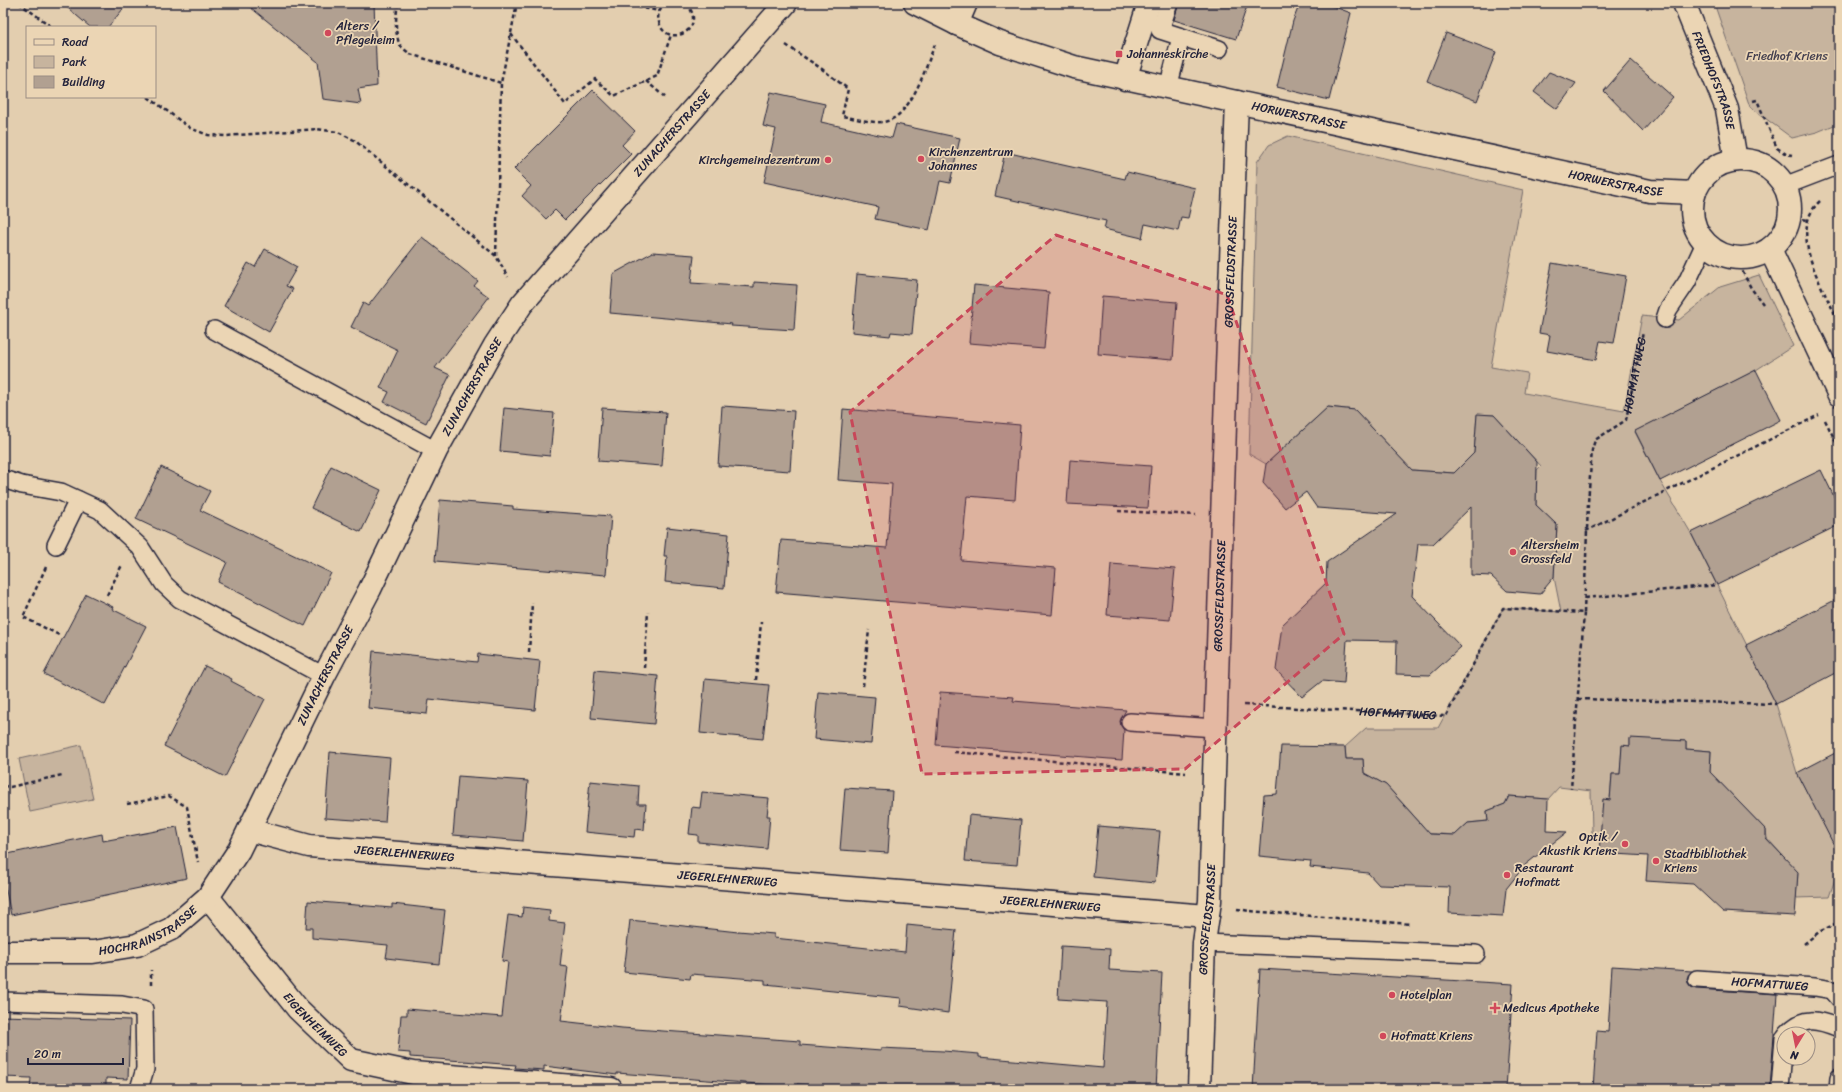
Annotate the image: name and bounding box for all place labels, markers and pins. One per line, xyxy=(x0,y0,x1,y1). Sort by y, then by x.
place label: Alters / Pflegeheim xyxy=(335,15,395,51)
marker: Alters / Pflegeheim xyxy=(323,28,333,38)
place label: Johanneskirche xyxy=(1126,43,1208,65)
marker: Johanneskirche xyxy=(1114,49,1124,59)
place label: Kirchenzentrum Johannes xyxy=(928,141,1013,177)
place label: Kirchgemeindezentrum xyxy=(699,149,820,171)
marker: Kirchenzentrum Johannes xyxy=(916,154,926,164)
marker: Kirchgemeindezentrum xyxy=(823,155,833,165)
place label: Altersheim Grossfeld xyxy=(1520,534,1579,570)
marker: Altersheim Grossfeld xyxy=(1508,547,1518,557)
place label: Optik / Akustik Kriens xyxy=(1538,826,1619,862)
marker: Optik / Akustik Kriens xyxy=(1620,839,1630,849)
place label: Stadtbibliothek Kriens xyxy=(1664,843,1747,879)
marker: Stadtbibliothek Kriens xyxy=(1651,856,1661,866)
place label: Restaurant Hofmatt xyxy=(1515,857,1574,893)
marker: Restaurant Hofmatt xyxy=(1502,870,1512,880)
place label: Hotelplan xyxy=(1400,984,1452,1006)
marker: Hotelplan xyxy=(1387,990,1397,1000)
place label: Medicus Apotheke xyxy=(1503,997,1599,1019)
marker: Medicus Apotheke xyxy=(1490,1003,1500,1013)
place label: Hofmatt Kriens xyxy=(1391,1025,1473,1047)
marker: Hofmatt Kriens xyxy=(1378,1031,1388,1041)

